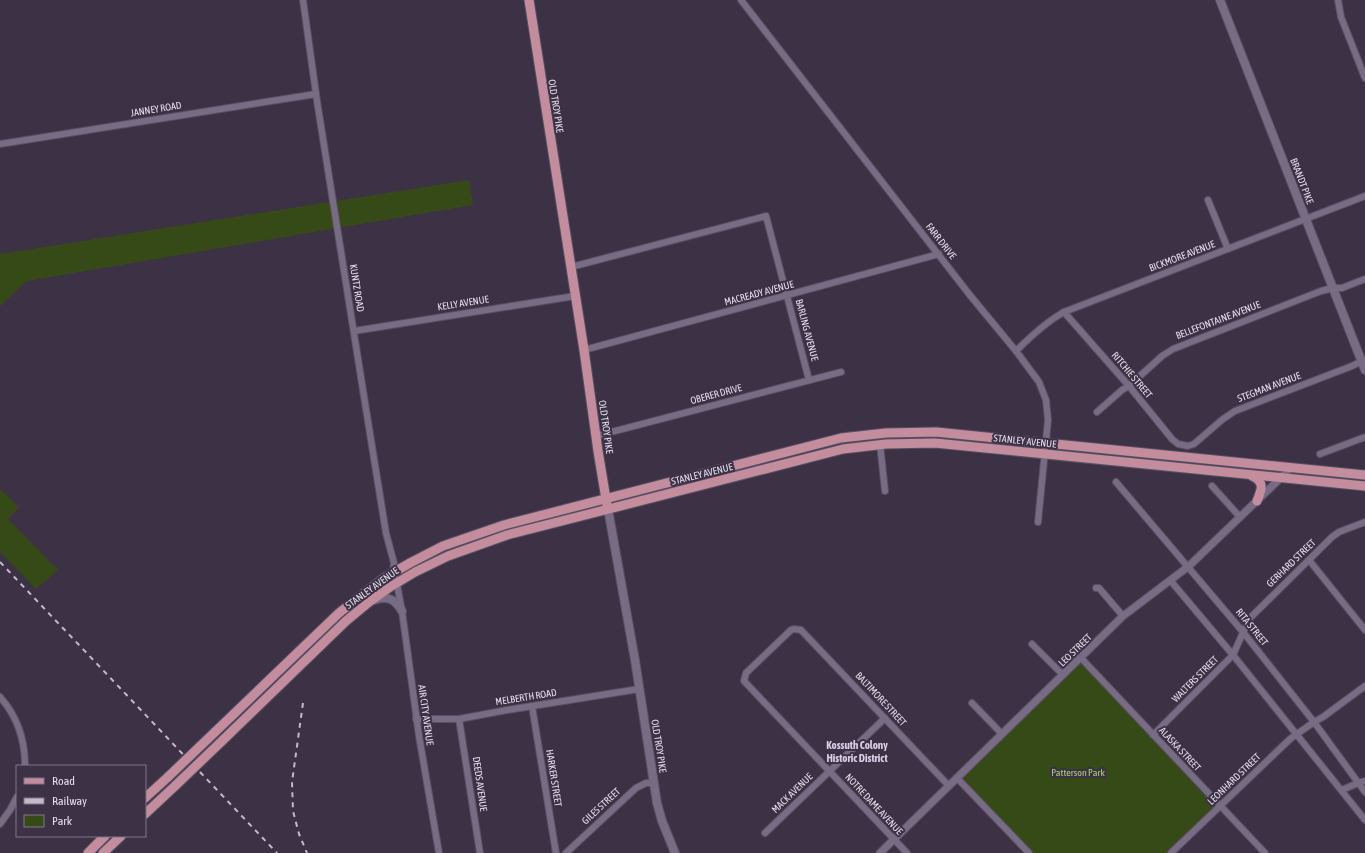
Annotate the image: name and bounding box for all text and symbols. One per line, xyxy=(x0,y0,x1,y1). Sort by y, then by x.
street label: OLD TROY PIKE xyxy=(546,78,566,134)
street label: JANNEY ROAD xyxy=(130,99,183,118)
street label: BRANDT PIKE xyxy=(1288,156,1316,206)
street label: FARR DRIVE xyxy=(924,221,959,262)
street label: BICKMORE AVENUE xyxy=(1147,238,1217,274)
street label: KUNTZ ROAD xyxy=(348,263,366,313)
street label: MACREADY AVENUE xyxy=(723,278,796,308)
street label: KELLY AVENUE xyxy=(436,293,490,312)
street label: BARLING AVENUE xyxy=(793,298,821,363)
street label: BELLEFONTAINE AVENUE xyxy=(1174,299,1263,341)
street label: RITCHIE STREET xyxy=(1110,350,1155,401)
street label: STEGMAN AVENUE xyxy=(1236,370,1303,404)
street label: OBERER DRIVE xyxy=(689,382,744,406)
street label: OLD TROY PIKE xyxy=(597,400,615,455)
street label: STANLEY AVENUE xyxy=(993,432,1058,450)
street label: STANLEY AVENUE xyxy=(670,461,735,487)
street label: GERHARD STREET xyxy=(1264,536,1318,589)
street label: STANLEY AVENUE xyxy=(343,565,401,611)
street label: RITA STREET xyxy=(1234,606,1271,648)
street label: LEO STREET xyxy=(1056,631,1094,668)
street label: WALTERS STREET xyxy=(1170,653,1221,704)
street label: BALTIMORE STREET xyxy=(853,670,909,729)
street label: AIR CITY AVENUE xyxy=(416,684,436,747)
street label: MELBERTH ROAD xyxy=(495,687,558,707)
street label: OLD TROY PIKE xyxy=(649,718,669,774)
street label: ALASKA STREET xyxy=(1157,725,1203,774)
district label: Kossuth Colony Historic District xyxy=(826,739,888,764)
street label: HARKER STREET xyxy=(544,749,564,808)
street label: LEONHARD STREET xyxy=(1205,751,1263,807)
street label: DEEDS AVENUE xyxy=(471,756,489,813)
legend xyxy=(16,765,146,837)
park label: Patterson Park xyxy=(1051,767,1105,778)
street label: MACK AVENUE xyxy=(769,770,815,815)
street label: NOTRE DAME AVENUE xyxy=(843,771,906,837)
text: Road xyxy=(52,774,75,788)
street label: GILES STREET xyxy=(580,785,623,826)
text: Railway xyxy=(52,794,87,808)
text: Park xyxy=(52,814,73,828)

